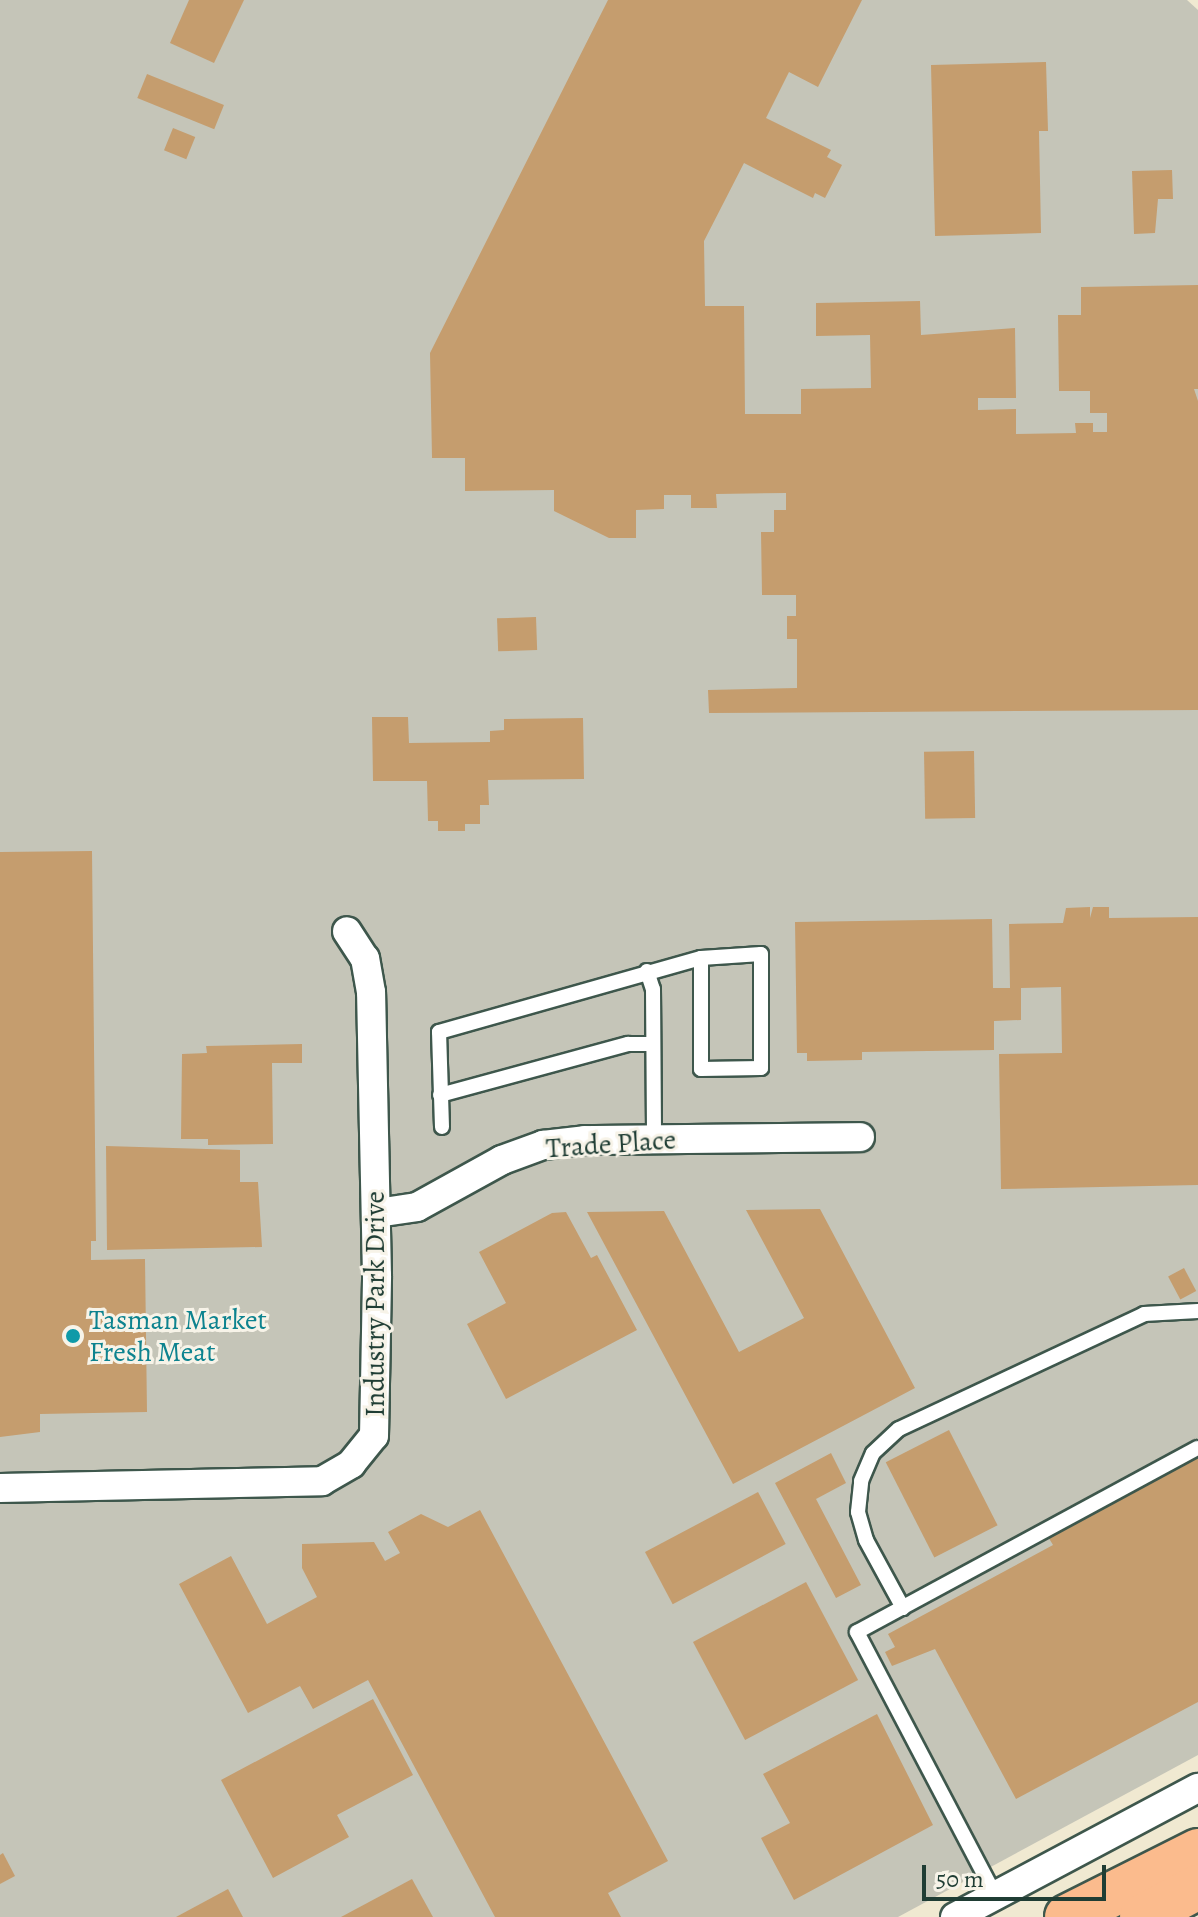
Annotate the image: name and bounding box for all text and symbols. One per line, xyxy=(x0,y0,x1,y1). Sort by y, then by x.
street label: Trade Place xyxy=(545,1123,677,1165)
street label: Industry Park Drive xyxy=(358,1191,392,1417)
place label: Tasman Market Fresh Meat xyxy=(89,1303,267,1369)
marker: Tasman Market Fresh Meat xyxy=(64,1327,82,1345)
scale bar xyxy=(926,1849,1110,1899)
text: 50 m xyxy=(936,1863,984,1895)

